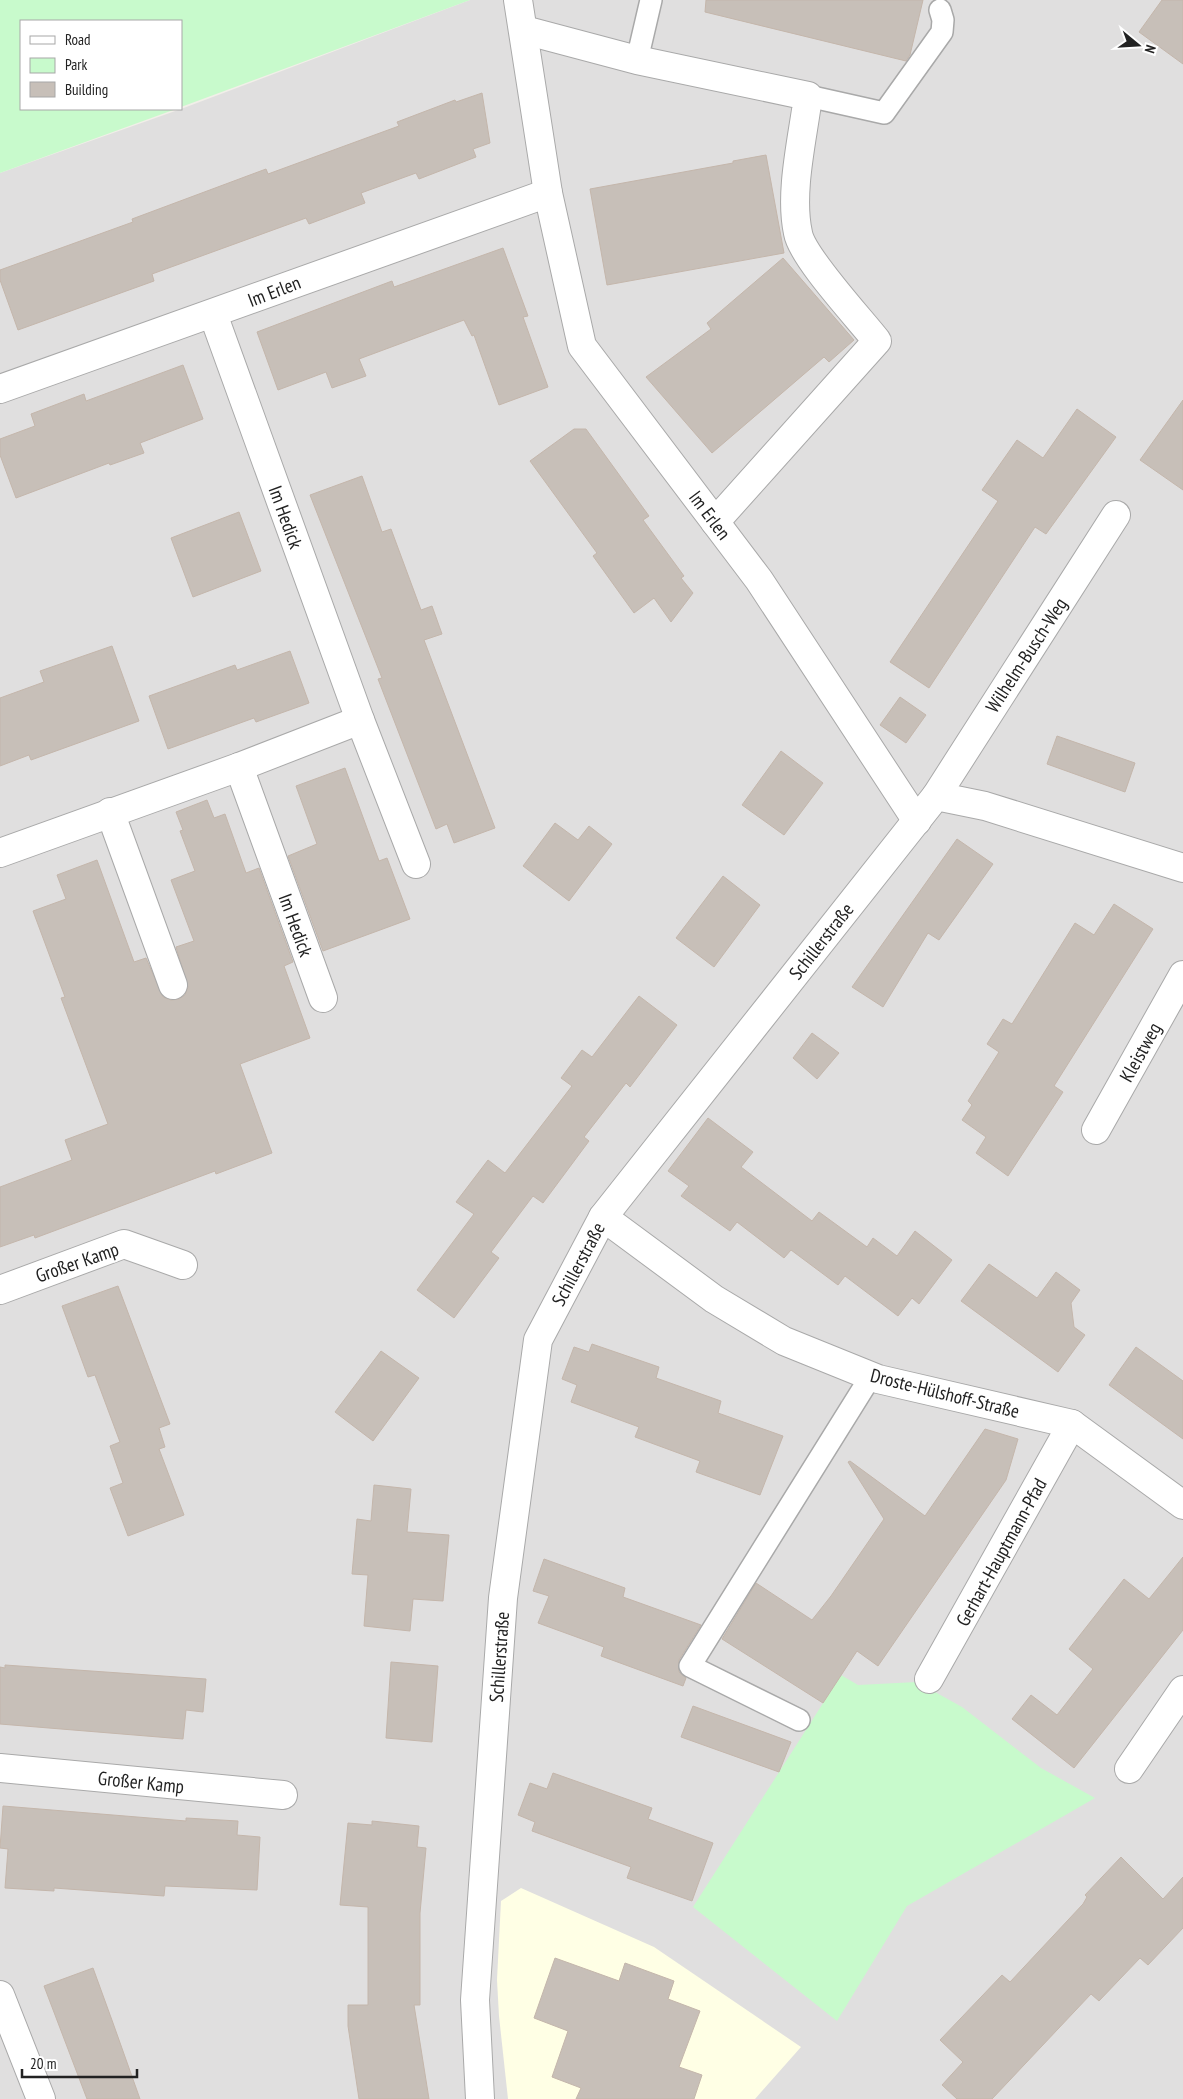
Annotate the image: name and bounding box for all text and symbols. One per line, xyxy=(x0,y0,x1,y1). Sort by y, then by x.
legend xyxy=(20,20,182,110)
north arrow xyxy=(1113,20,1163,70)
text: Road xyxy=(65,30,91,49)
text: N xyxy=(1141,43,1160,55)
text: Park xyxy=(65,55,87,74)
text: Building xyxy=(65,80,108,99)
street label: Im Erlen xyxy=(244,270,304,312)
street label: Im Hedick xyxy=(264,482,309,552)
street label: Im Erlen xyxy=(684,486,736,544)
street label: Wilhelm-Busch-Weg xyxy=(980,593,1072,717)
street label: Im Hedick xyxy=(274,890,319,960)
street label: Schillerstraße xyxy=(784,898,859,984)
street label: Kleistweg xyxy=(1114,1018,1166,1086)
street label: Schillerstraße xyxy=(546,1218,610,1310)
street label: Großer Kamp xyxy=(32,1237,122,1287)
street label: Droste-Hülshoff-Straße xyxy=(868,1363,1022,1423)
street label: Gerhart-Hauptmann-Pfad xyxy=(950,1474,1052,1630)
street label: Schillerstraße xyxy=(484,1611,514,1703)
street label: Großer Kamp xyxy=(97,1766,185,1798)
scale bar xyxy=(22,2046,138,2078)
text: 20 m xyxy=(30,2054,56,2073)

